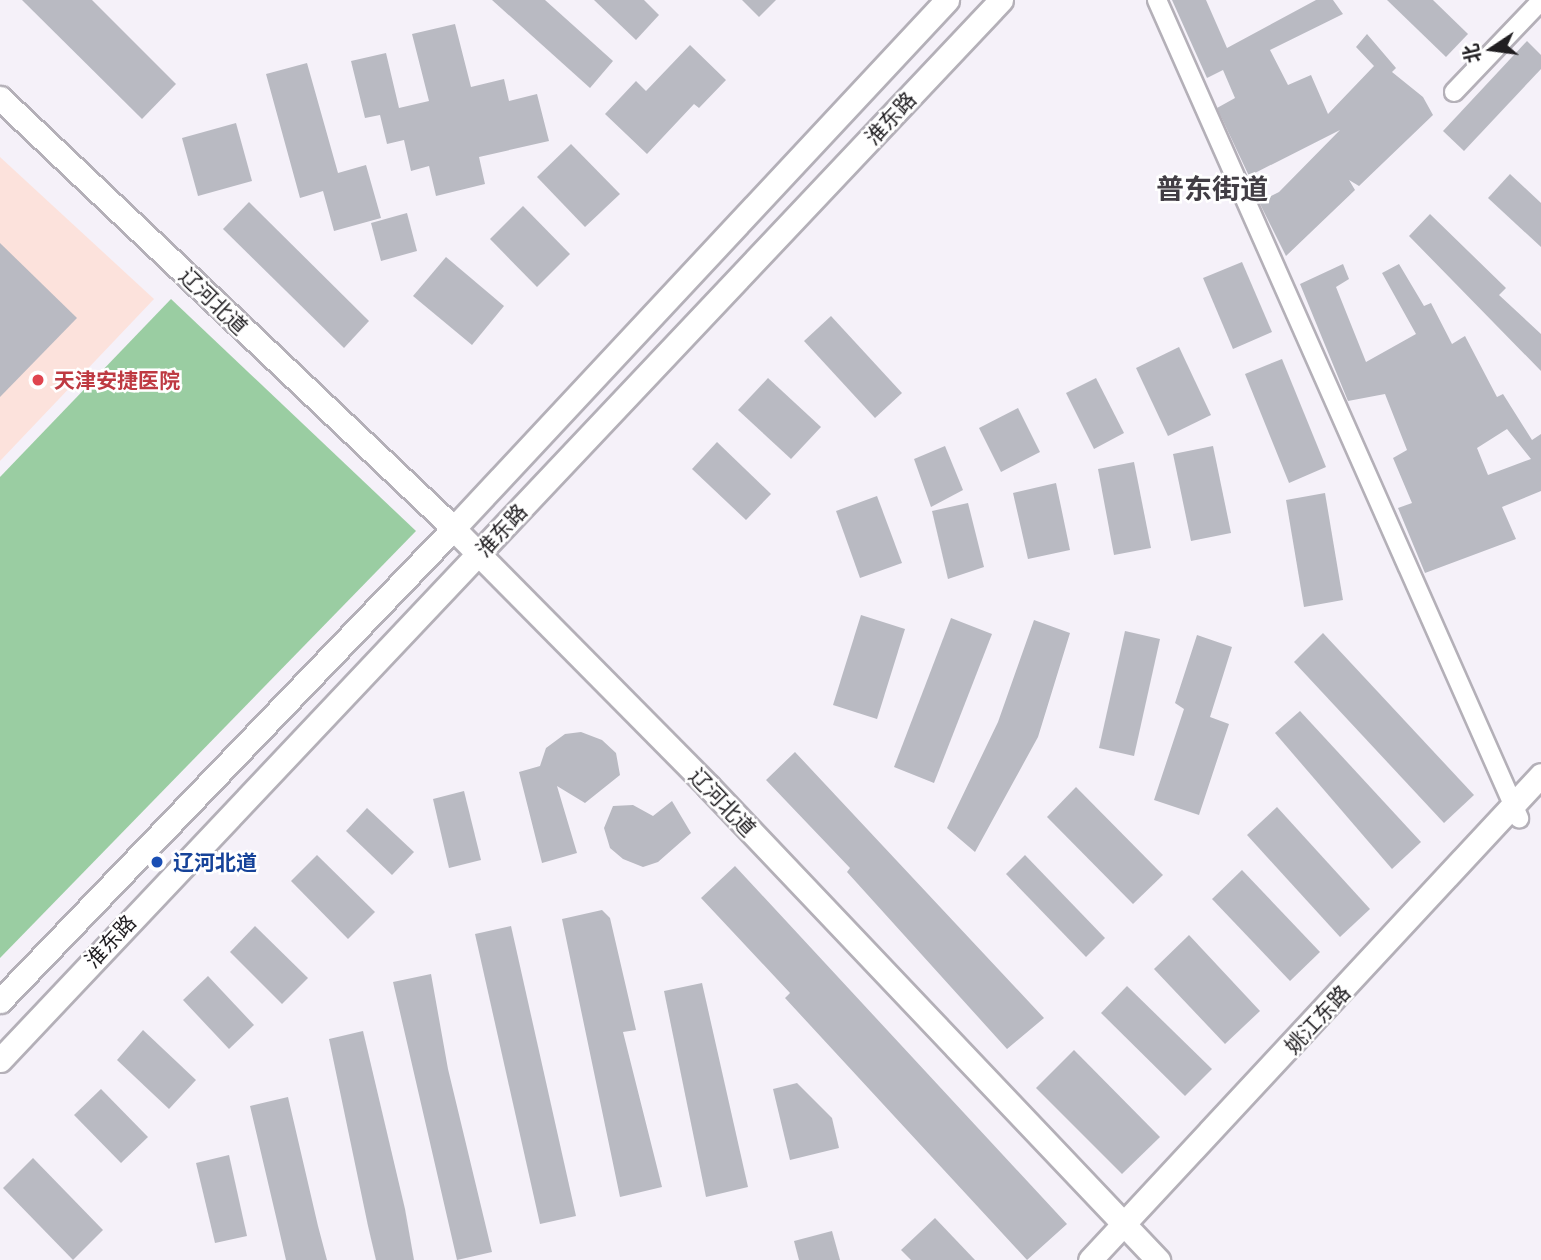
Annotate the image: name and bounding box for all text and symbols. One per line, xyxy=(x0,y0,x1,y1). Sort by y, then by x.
north arrow xyxy=(1457,14,1527,84)
text: 北 xyxy=(1455,41,1487,66)
street label: 淮东路 xyxy=(859,86,921,150)
district label: 普东街道 xyxy=(1156,172,1268,206)
street label: 辽河北道 xyxy=(175,263,253,339)
place label: 天津安捷医院 xyxy=(54,367,180,393)
marker: 天津安捷医院 xyxy=(28,370,48,390)
street label: 淮东路 xyxy=(470,498,532,562)
street label: 辽河北道 xyxy=(685,763,761,841)
place label: 辽河北道 xyxy=(173,849,257,875)
marker: 辽河北道 xyxy=(147,852,167,872)
street label: 淮东路 xyxy=(79,909,141,973)
street label: 姚江东路 xyxy=(1279,980,1355,1058)

